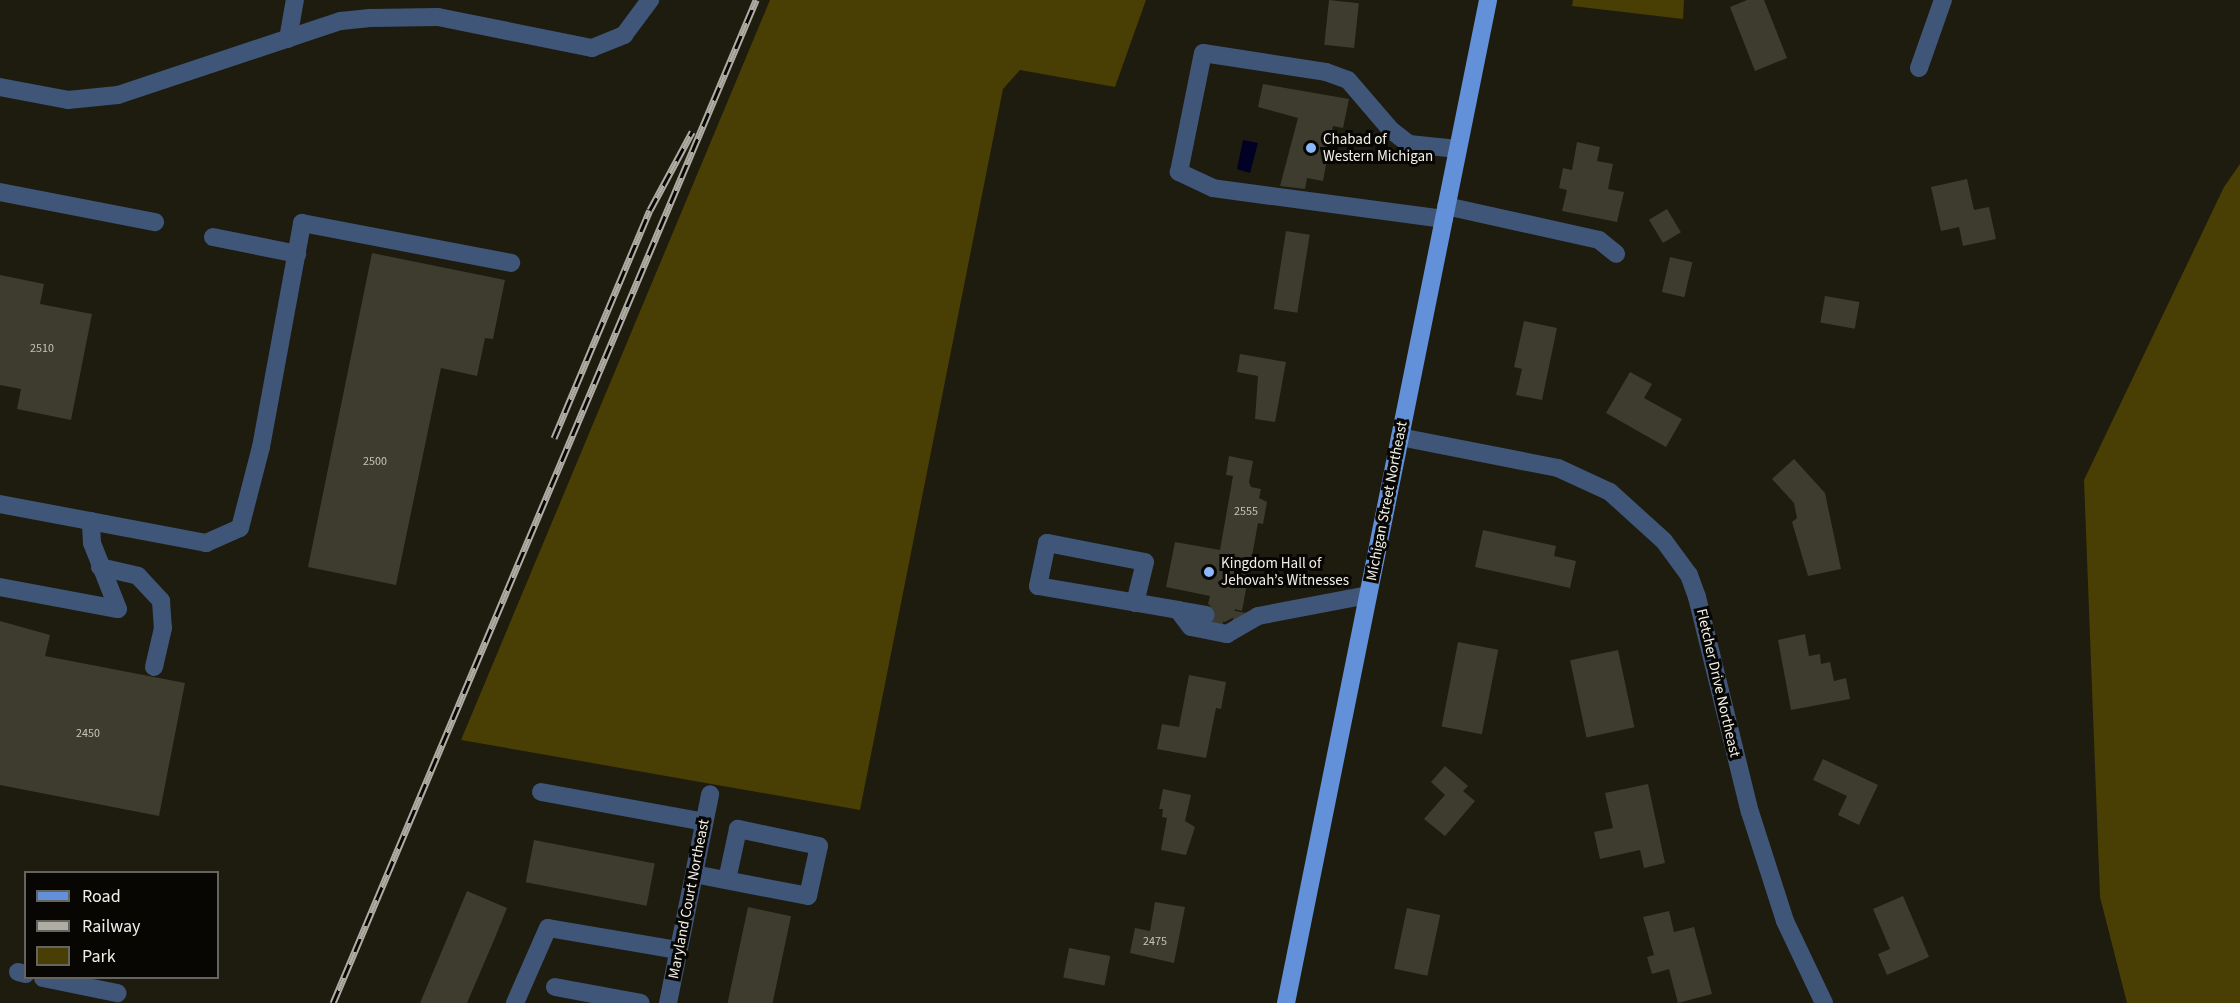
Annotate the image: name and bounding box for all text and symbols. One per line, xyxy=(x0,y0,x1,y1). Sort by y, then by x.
place label: Chabad of Western Michigan xyxy=(1323,130,1433,165)
marker: Chabad of Western Michigan xyxy=(1304,141,1318,155)
house number: 2510 xyxy=(30,342,54,356)
street label: Michigan Street Northeast xyxy=(1363,420,1411,582)
house number: 2500 xyxy=(363,455,387,469)
house number: 2555 xyxy=(1234,505,1258,519)
place label: Kingdom Hall of Jehovah’s Witnesses xyxy=(1221,554,1349,589)
marker: Kingdom Hall of Jehovah’s Witnesses xyxy=(1202,565,1216,579)
street label: Fletcher Drive Northeast xyxy=(1692,607,1744,759)
house number: 2450 xyxy=(76,727,100,741)
street label: Maryland Court Northeast xyxy=(665,818,713,980)
legend xyxy=(24,871,219,979)
text: Road xyxy=(82,884,121,909)
text: Railway xyxy=(82,914,141,939)
house number: 2475 xyxy=(1143,935,1167,949)
text: Park xyxy=(82,944,116,969)

